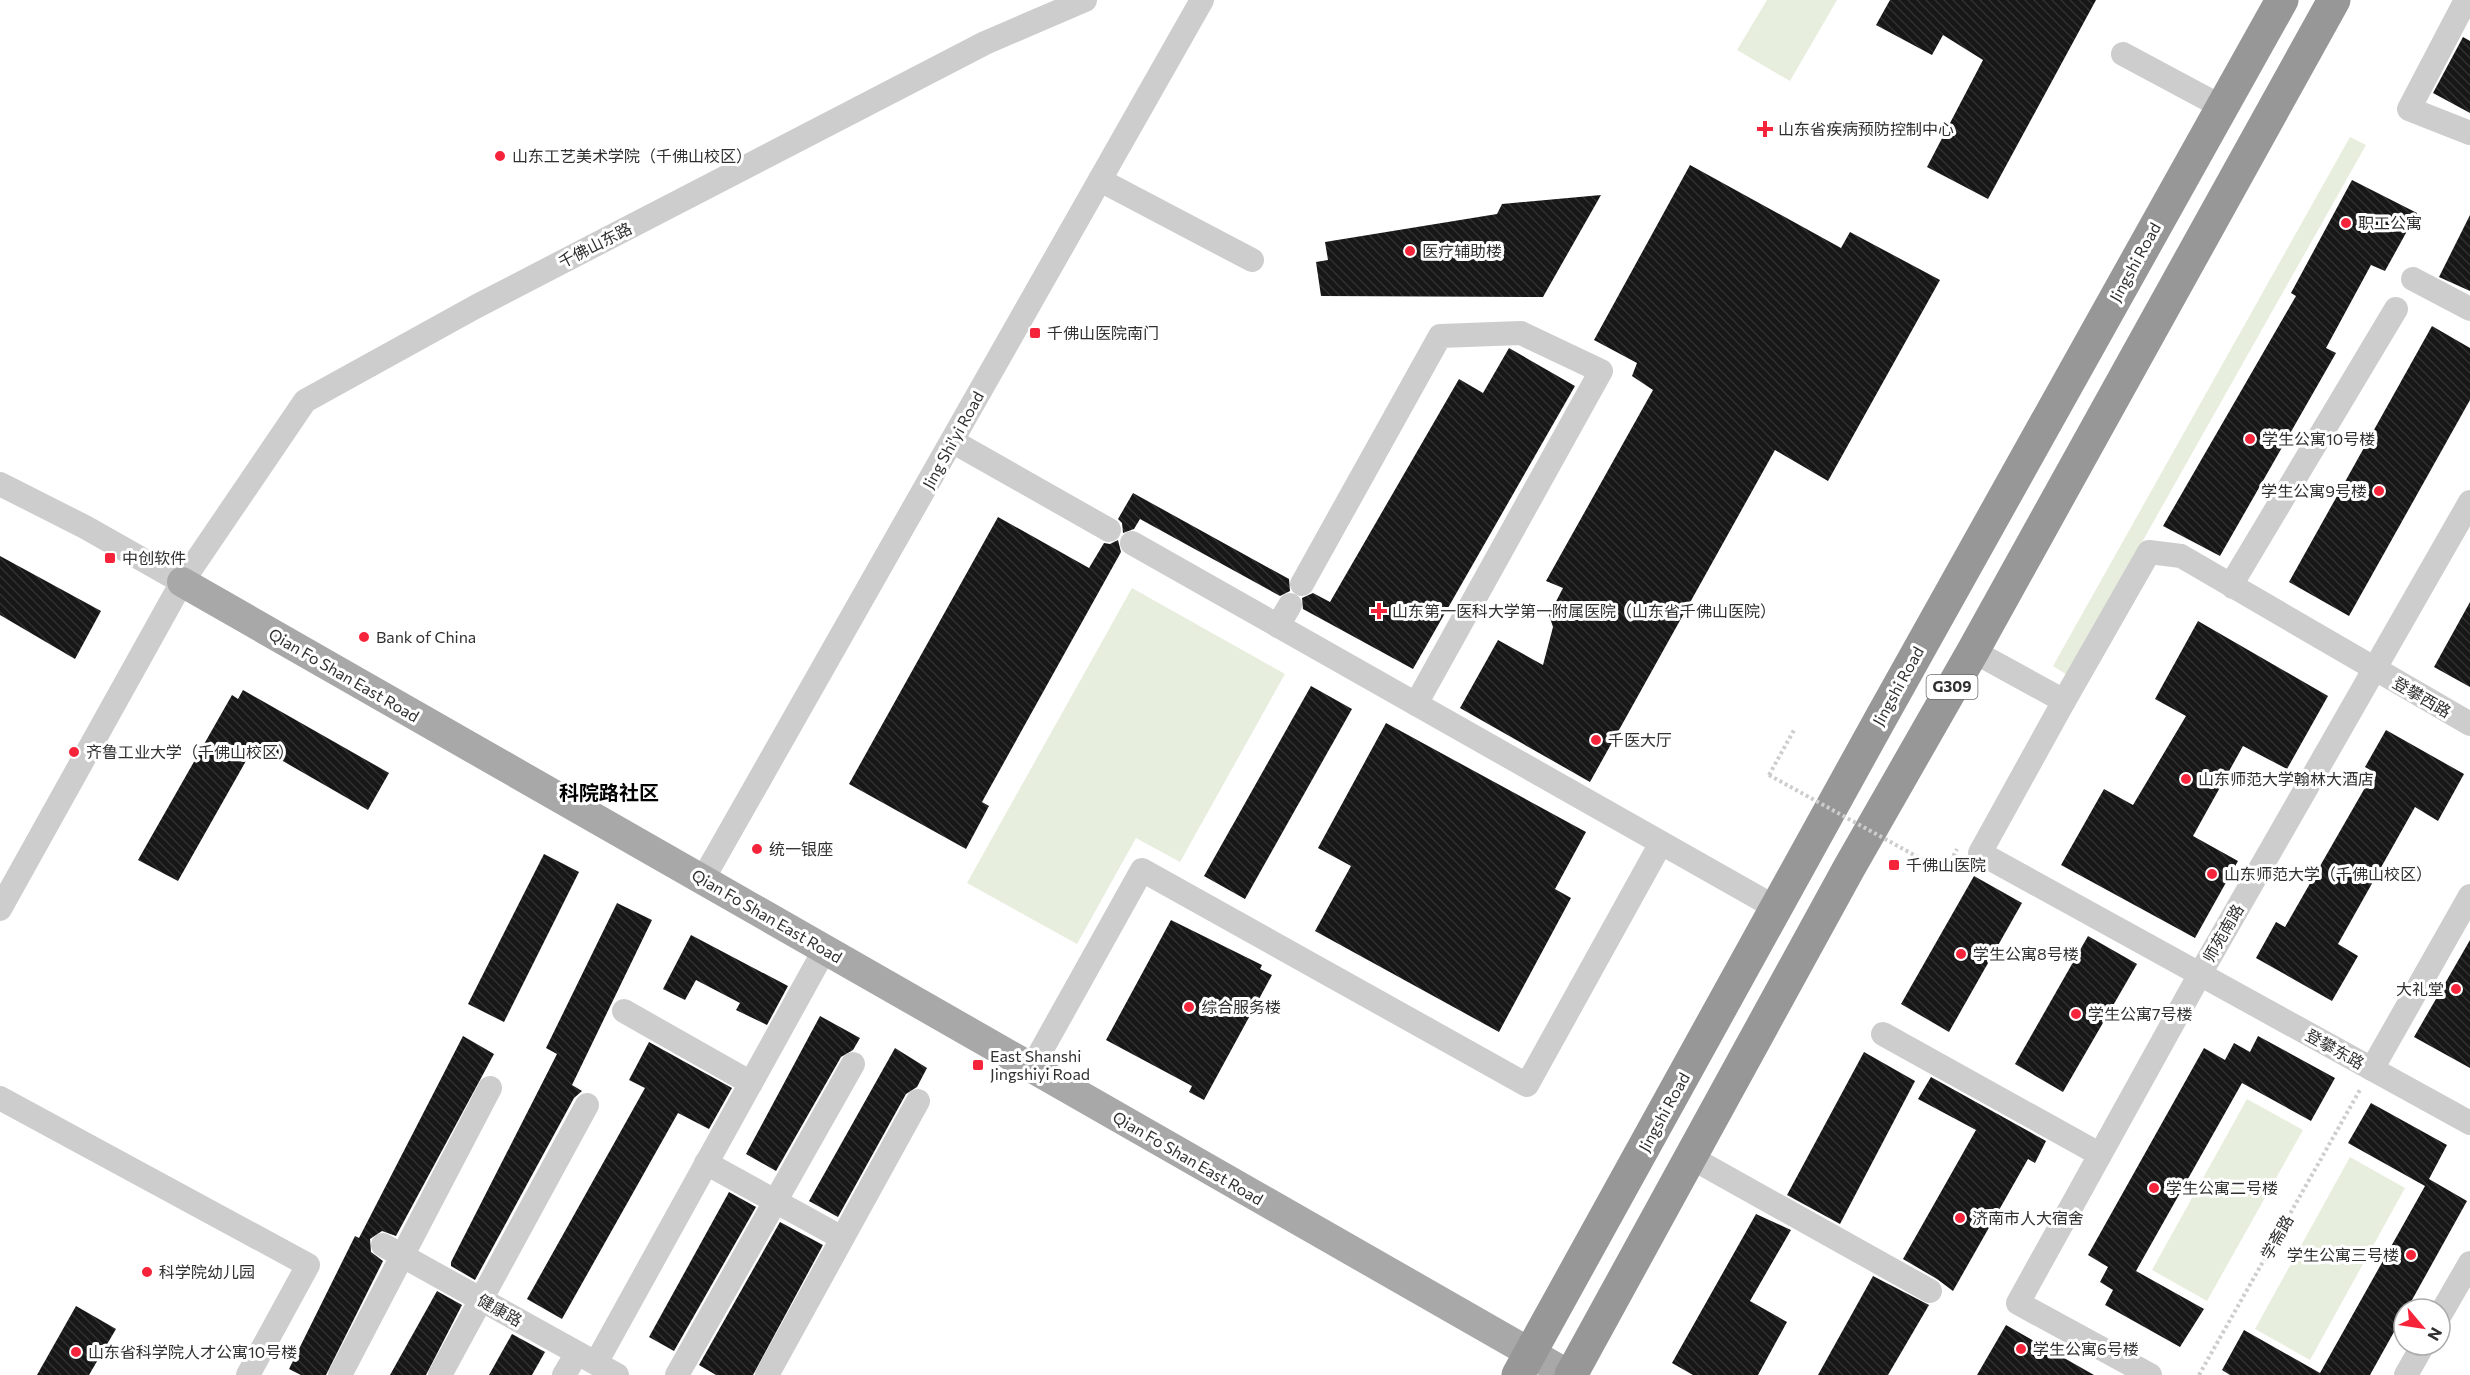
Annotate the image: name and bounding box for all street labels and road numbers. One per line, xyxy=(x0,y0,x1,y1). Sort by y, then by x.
street label: 千佛山东路 xyxy=(555,218,635,271)
street label: Jingshi Road xyxy=(2105,219,2164,305)
street label: Jing Shi'yi Road xyxy=(918,388,987,492)
street label: Qian Fo Shan East Road xyxy=(266,624,423,725)
street label: Jingshi Road xyxy=(1868,643,1927,729)
street label: 登攀西路 xyxy=(2390,672,2455,721)
road number: G309 xyxy=(1926,675,1978,699)
street label: Qian Fo Shan East Road xyxy=(689,865,846,966)
street label: 师苑南路 xyxy=(2198,900,2247,965)
street label: 登攀东路 xyxy=(2303,1025,2368,1072)
street label: Jingshi Road xyxy=(1634,1069,1693,1155)
street label: Qian Fo Shan East Road xyxy=(1110,1107,1267,1208)
street label: 学斋路 xyxy=(2257,1211,2297,1262)
street label: 健康路 xyxy=(475,1290,526,1330)

